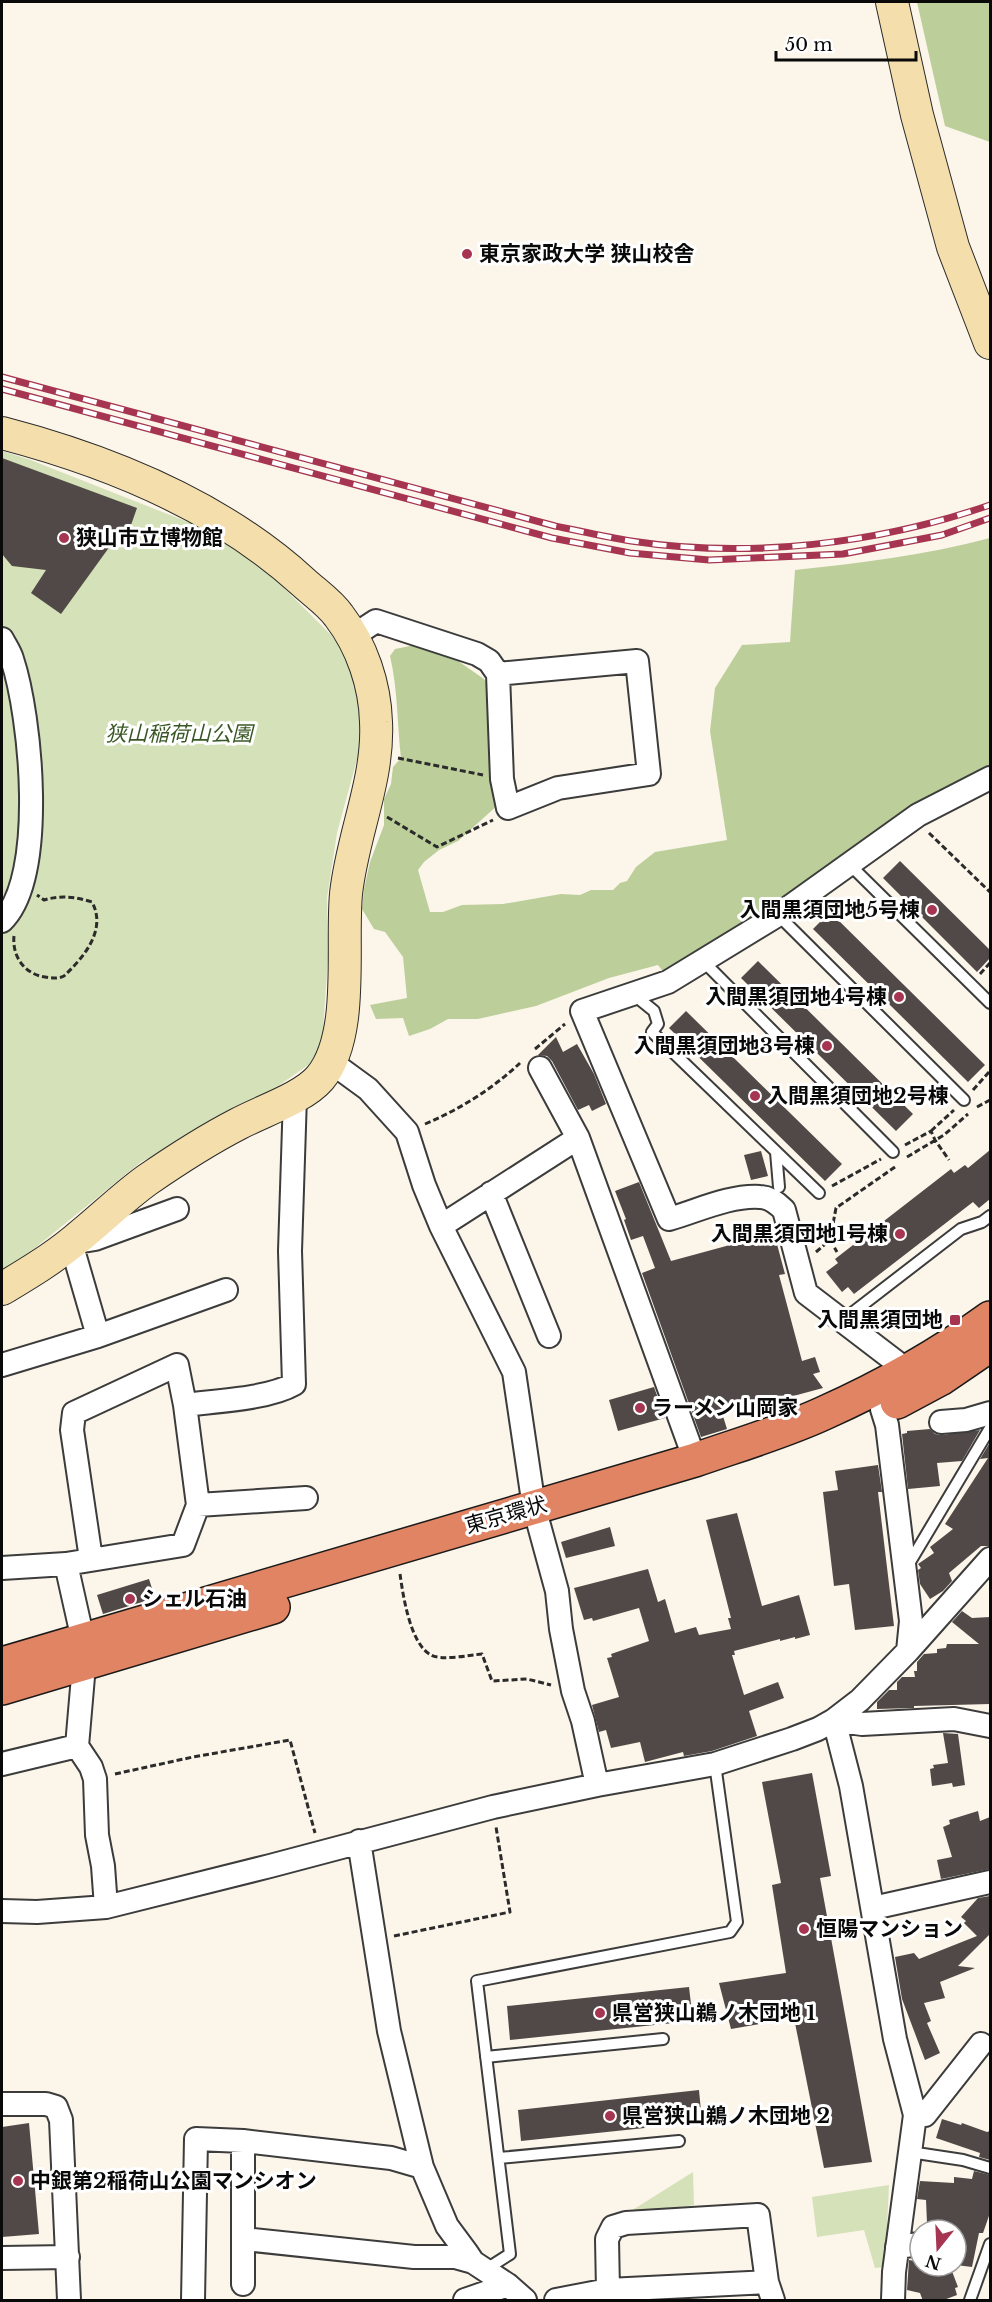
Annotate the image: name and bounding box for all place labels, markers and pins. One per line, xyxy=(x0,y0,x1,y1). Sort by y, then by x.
place label: 東京家政大学 狭山校舎 xyxy=(479,241,695,267)
marker: 東京家政大学 狭山校舎 xyxy=(460,247,474,261)
place label: 狭山市立博物館 xyxy=(76,525,223,551)
marker: 狭山市立博物館 xyxy=(57,531,71,545)
place label: 入間黒須団地5号棟 xyxy=(740,897,920,923)
marker: 入間黒須団地5号棟 xyxy=(925,903,939,917)
place label: 入間黒須団地4号棟 xyxy=(705,984,887,1010)
marker: 入間黒須団地4号棟 xyxy=(892,990,906,1004)
place label: 入間黒須団地3号棟 xyxy=(634,1033,815,1059)
marker: 入間黒須団地3号棟 xyxy=(820,1039,834,1053)
place label: 入間黒須団地2号棟 xyxy=(767,1083,949,1109)
marker: 入間黒須団地2号棟 xyxy=(748,1089,762,1103)
place label: 入間黒須団地1号棟 xyxy=(711,1221,888,1247)
marker: 入間黒須団地1号棟 xyxy=(893,1227,907,1241)
place label: 入間黒須団地 xyxy=(817,1307,943,1333)
marker: 入間黒須団地 xyxy=(948,1313,962,1327)
place label: ラーメン山岡家 xyxy=(652,1395,798,1421)
marker: ラーメン山岡家 xyxy=(633,1401,647,1415)
place label: シェル石油 xyxy=(142,1586,247,1612)
marker: シェル石油 xyxy=(123,1592,137,1606)
place label: 恒陽マンション xyxy=(816,1916,963,1942)
marker: 恒陽マンション xyxy=(797,1922,811,1936)
place label: 県営狭山鵜ノ木団地 1 xyxy=(612,2000,816,2026)
marker: 県営狭山鵜ノ木団地 1 xyxy=(593,2006,607,2020)
place label: 県営狭山鵜ノ木団地 2 xyxy=(622,2103,830,2129)
marker: 県営狭山鵜ノ木団地 2 xyxy=(603,2109,617,2123)
place label: 中銀第2稲荷山公園マンシオン xyxy=(30,2168,317,2194)
marker: 中銀第2稲荷山公園マンシオン xyxy=(11,2174,25,2188)

